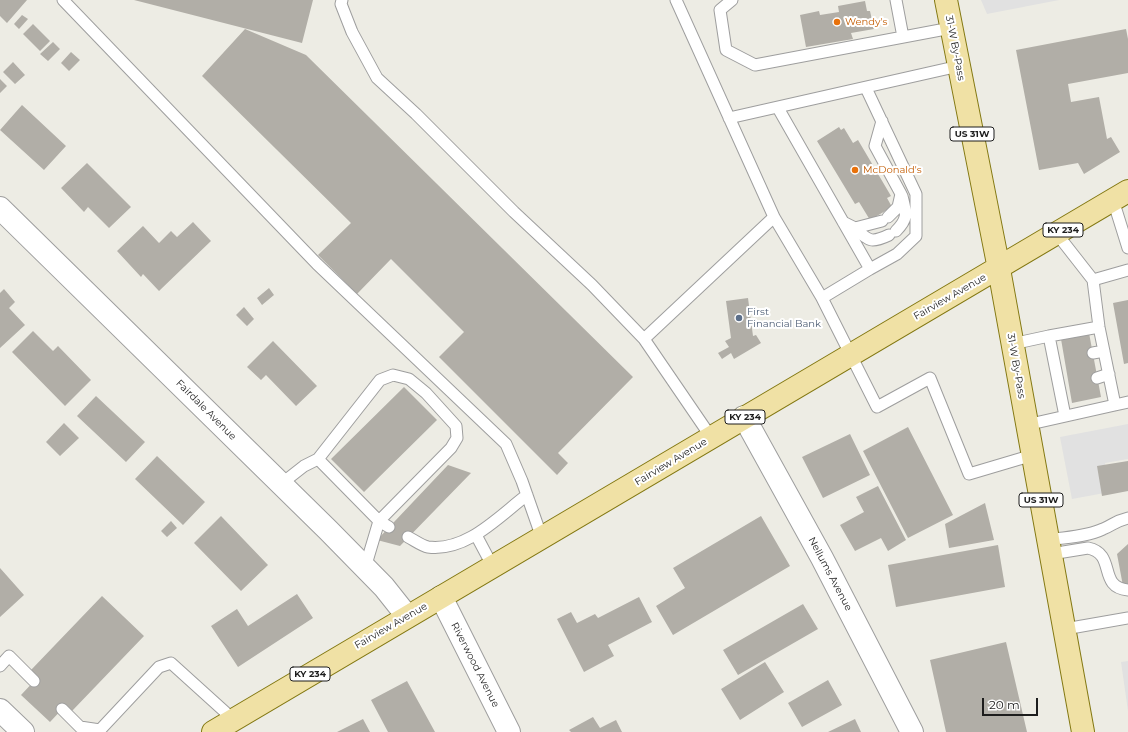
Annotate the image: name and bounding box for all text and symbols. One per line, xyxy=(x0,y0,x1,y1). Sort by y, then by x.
street label: 31-W By-Pass xyxy=(943,14,967,82)
place label: Wendy's xyxy=(845,16,887,28)
marker: Wendy's xyxy=(832,17,842,27)
road number: US 31W xyxy=(950,127,994,141)
place label: McDonald's xyxy=(863,164,922,176)
marker: McDonald's xyxy=(850,165,860,175)
road number: KY 234 xyxy=(1043,223,1083,237)
street label: Fairview Avenue xyxy=(911,271,989,323)
place label: First Financial Bank xyxy=(747,306,821,330)
marker: First Financial Bank xyxy=(734,313,744,323)
street label: 31-W By-Pass xyxy=(1004,332,1028,400)
street label: Fairdale Avenue xyxy=(173,377,239,443)
road number: KY 234 xyxy=(725,410,765,424)
street label: Fairview Avenue xyxy=(633,436,709,488)
road number: US 31W xyxy=(1019,493,1063,507)
street label: Nellums Avenue xyxy=(805,535,855,613)
street label: Fairview Avenue xyxy=(352,600,430,652)
street label: Riverwood Avenue xyxy=(448,621,502,709)
road number: KY 234 xyxy=(290,667,330,681)
scale bar xyxy=(984,690,1040,716)
text: 20 m xyxy=(989,697,1020,712)

